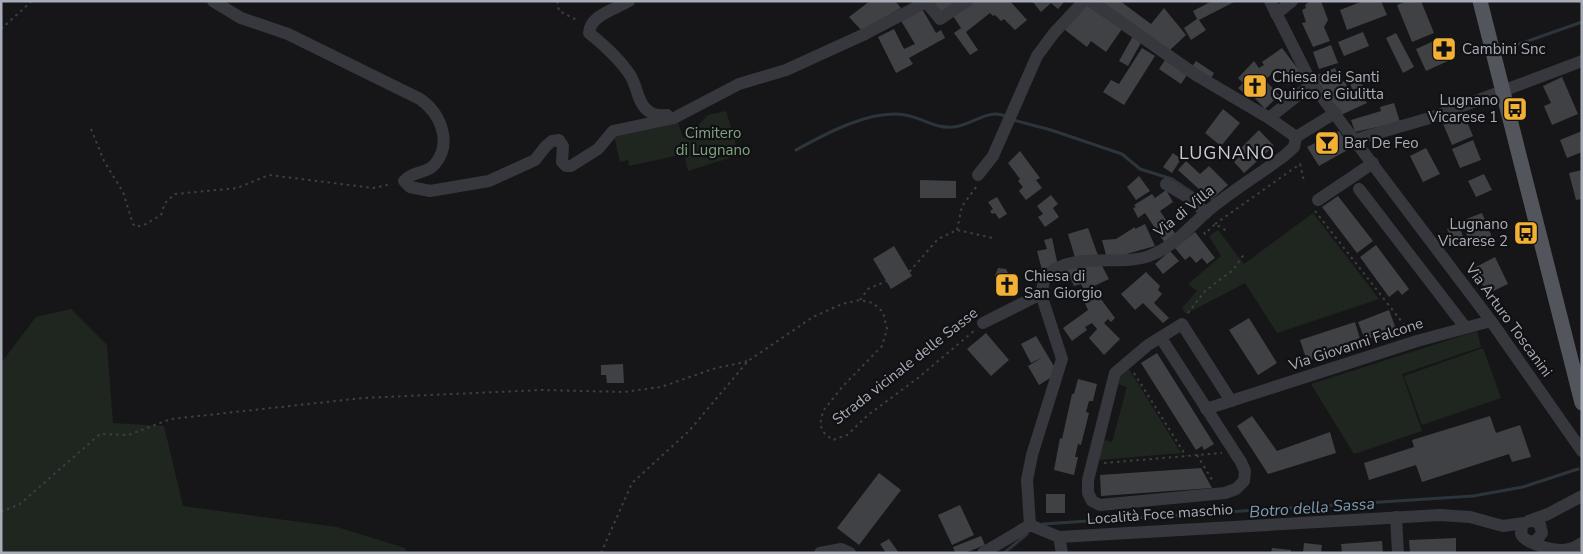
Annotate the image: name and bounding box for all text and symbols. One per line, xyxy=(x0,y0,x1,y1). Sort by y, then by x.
pharmacy icon: Cambini Snc xyxy=(1431,36,1457,62)
place label: Cambini Snc xyxy=(1462,39,1545,59)
place label: Chiesa dei Santi Quirico e Giulitta xyxy=(1272,67,1384,104)
church icon: Chiesa dei Santi Quirico e Giulitta xyxy=(1242,73,1268,99)
place label: Lugnano Vicarese 1 xyxy=(1427,90,1498,127)
bus stop icon: Lugnano Vicarese 1 xyxy=(1502,96,1528,122)
park label: Cimitero di Lugnano xyxy=(676,123,750,160)
bar icon: Bar De Feo xyxy=(1314,130,1340,156)
place label: Bar De Feo xyxy=(1344,133,1419,153)
district label: LUGNANO xyxy=(1179,141,1275,165)
street label: Via di Villa xyxy=(1149,180,1218,242)
place label: Lugnano Vicarese 2 xyxy=(1437,214,1508,251)
bus stop icon: Lugnano Vicarese 2 xyxy=(1513,220,1539,246)
street label: Via Arturo Toscanini xyxy=(1460,258,1557,381)
place label: Chiesa di San Giorgio xyxy=(1024,266,1102,303)
church icon: Chiesa di San Giorgio xyxy=(994,272,1020,298)
street label: Strada vicinale delle Sasse xyxy=(828,303,982,429)
street label: Via Giovanni Falcone xyxy=(1285,313,1426,375)
water label: Botro della Sassa xyxy=(1248,493,1376,523)
street label: Località Foce maschio xyxy=(1086,499,1234,529)

